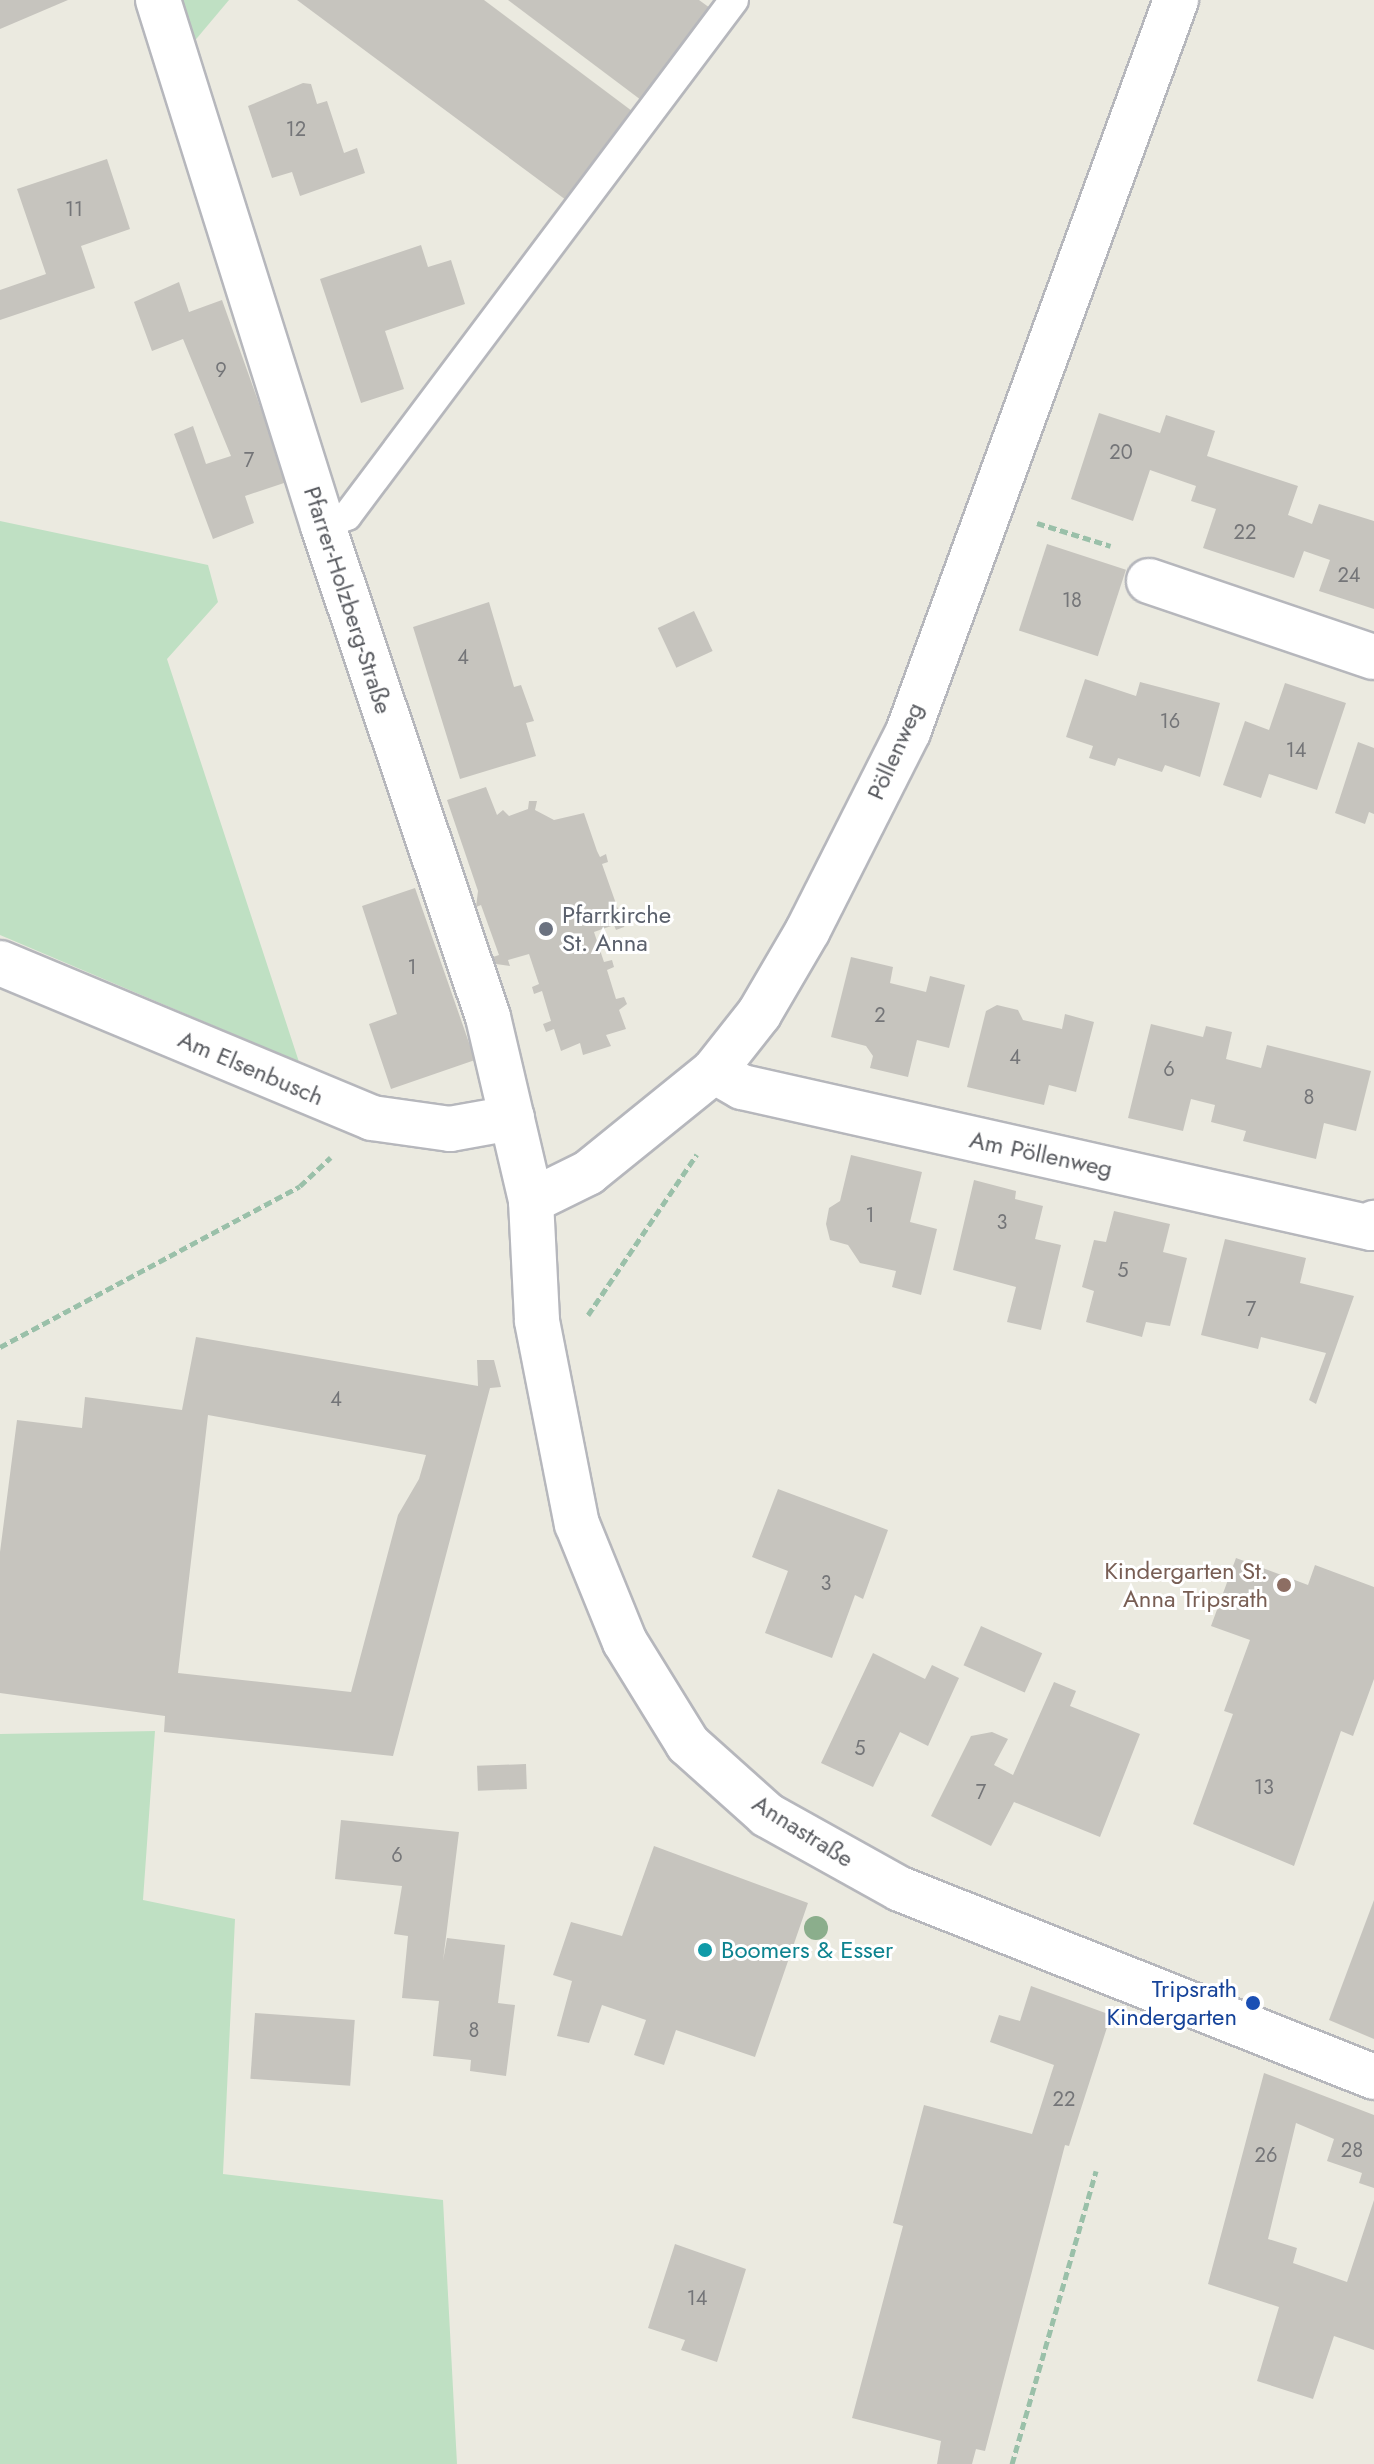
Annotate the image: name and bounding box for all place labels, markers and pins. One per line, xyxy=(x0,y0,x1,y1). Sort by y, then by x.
place label: Pfarrkirche St. Anna xyxy=(562,901,671,957)
marker: Pfarrkirche St. Anna xyxy=(537,920,555,938)
place label: Kindergarten St. Anna Tripsrath xyxy=(1104,1557,1268,1613)
marker: Kindergarten St. Anna Tripsrath xyxy=(1275,1576,1293,1594)
place label: Boomers & Esser xyxy=(721,1936,893,1964)
marker: Boomers & Esser xyxy=(696,1941,714,1959)
place label: Tripsrath Kindergarten xyxy=(1107,1975,1237,2031)
marker: Tripsrath Kindergarten xyxy=(1244,1994,1262,2012)

